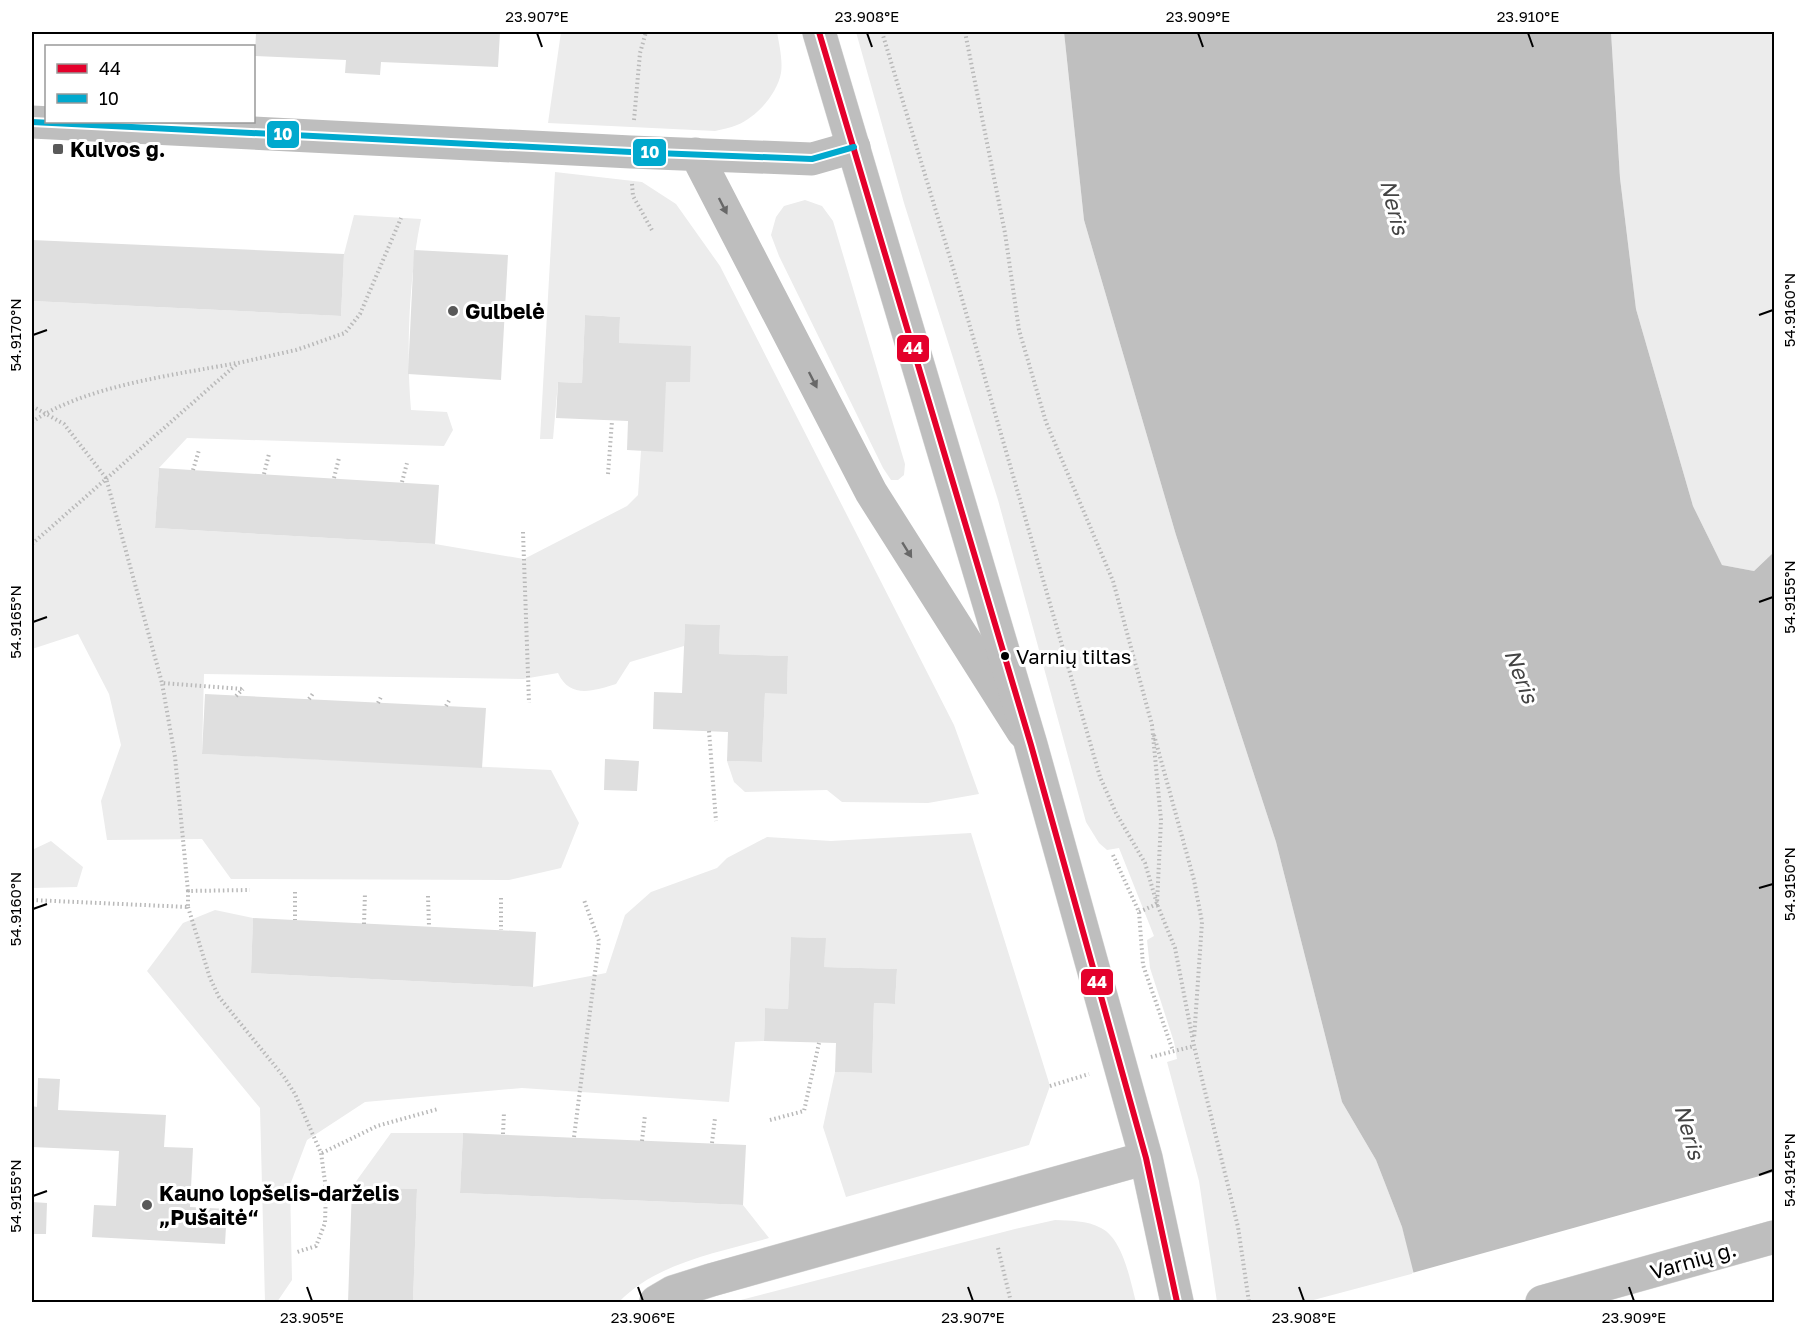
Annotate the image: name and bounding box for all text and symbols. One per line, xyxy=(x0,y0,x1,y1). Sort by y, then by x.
text: 23.907°E xyxy=(505,7,569,25)
text: 23.908°E xyxy=(835,7,899,25)
text: 23.909°E xyxy=(1166,7,1230,25)
text: 23.910°E xyxy=(1497,7,1559,25)
legend xyxy=(45,45,255,123)
text: 44 xyxy=(99,57,121,79)
text: 10 xyxy=(99,87,119,109)
line badge: 10 xyxy=(266,120,300,149)
text: 10 xyxy=(274,124,292,144)
place label: Kulvos g. xyxy=(70,136,165,162)
line badge: 10 xyxy=(632,138,667,167)
marker: Kulvos g. xyxy=(51,142,65,156)
text: 10 xyxy=(641,142,659,162)
water label: Neris xyxy=(1375,177,1415,239)
one-way arrow xyxy=(718,198,728,215)
text: 54.9160°N xyxy=(1780,273,1798,347)
text: 54.9170°N xyxy=(6,298,24,372)
place label: Gulbelė xyxy=(465,298,545,324)
marker: Gulbelė xyxy=(446,304,460,318)
line badge: 44 xyxy=(896,334,930,363)
text: 44 xyxy=(903,338,923,358)
one-way arrow xyxy=(808,371,817,388)
one-way arrow xyxy=(902,542,913,558)
text: 54.9155°N xyxy=(1780,560,1798,634)
text: 54.9165°N xyxy=(6,585,24,659)
place label: Varnių tiltas xyxy=(1016,644,1131,668)
water label: Neris xyxy=(1499,645,1545,708)
marker: Varnių tiltas xyxy=(999,650,1011,662)
text: 54.9150°N xyxy=(1780,847,1798,921)
text: 54.9160°N xyxy=(6,872,24,946)
line badge: 44 xyxy=(1080,968,1114,996)
text: 44 xyxy=(1087,972,1107,992)
water label: Neris xyxy=(1669,1102,1711,1164)
text: 54.9145°N xyxy=(1780,1133,1798,1207)
text: 54.9155°N xyxy=(6,1159,24,1233)
place label: Kauno lopšelis-darželis „Pušaitė“ xyxy=(159,1180,400,1230)
marker: Kauno lopšelis-darželis „Pušaitė“ xyxy=(140,1198,154,1212)
street label: Varnių g. xyxy=(1647,1235,1739,1285)
text: 23.905°E xyxy=(280,1308,344,1326)
text: 23.906°E xyxy=(611,1308,675,1326)
text: 23.907°E xyxy=(941,1308,1005,1326)
text: 23.908°E xyxy=(1272,1308,1336,1326)
text: 23.909°E xyxy=(1602,1308,1666,1326)

